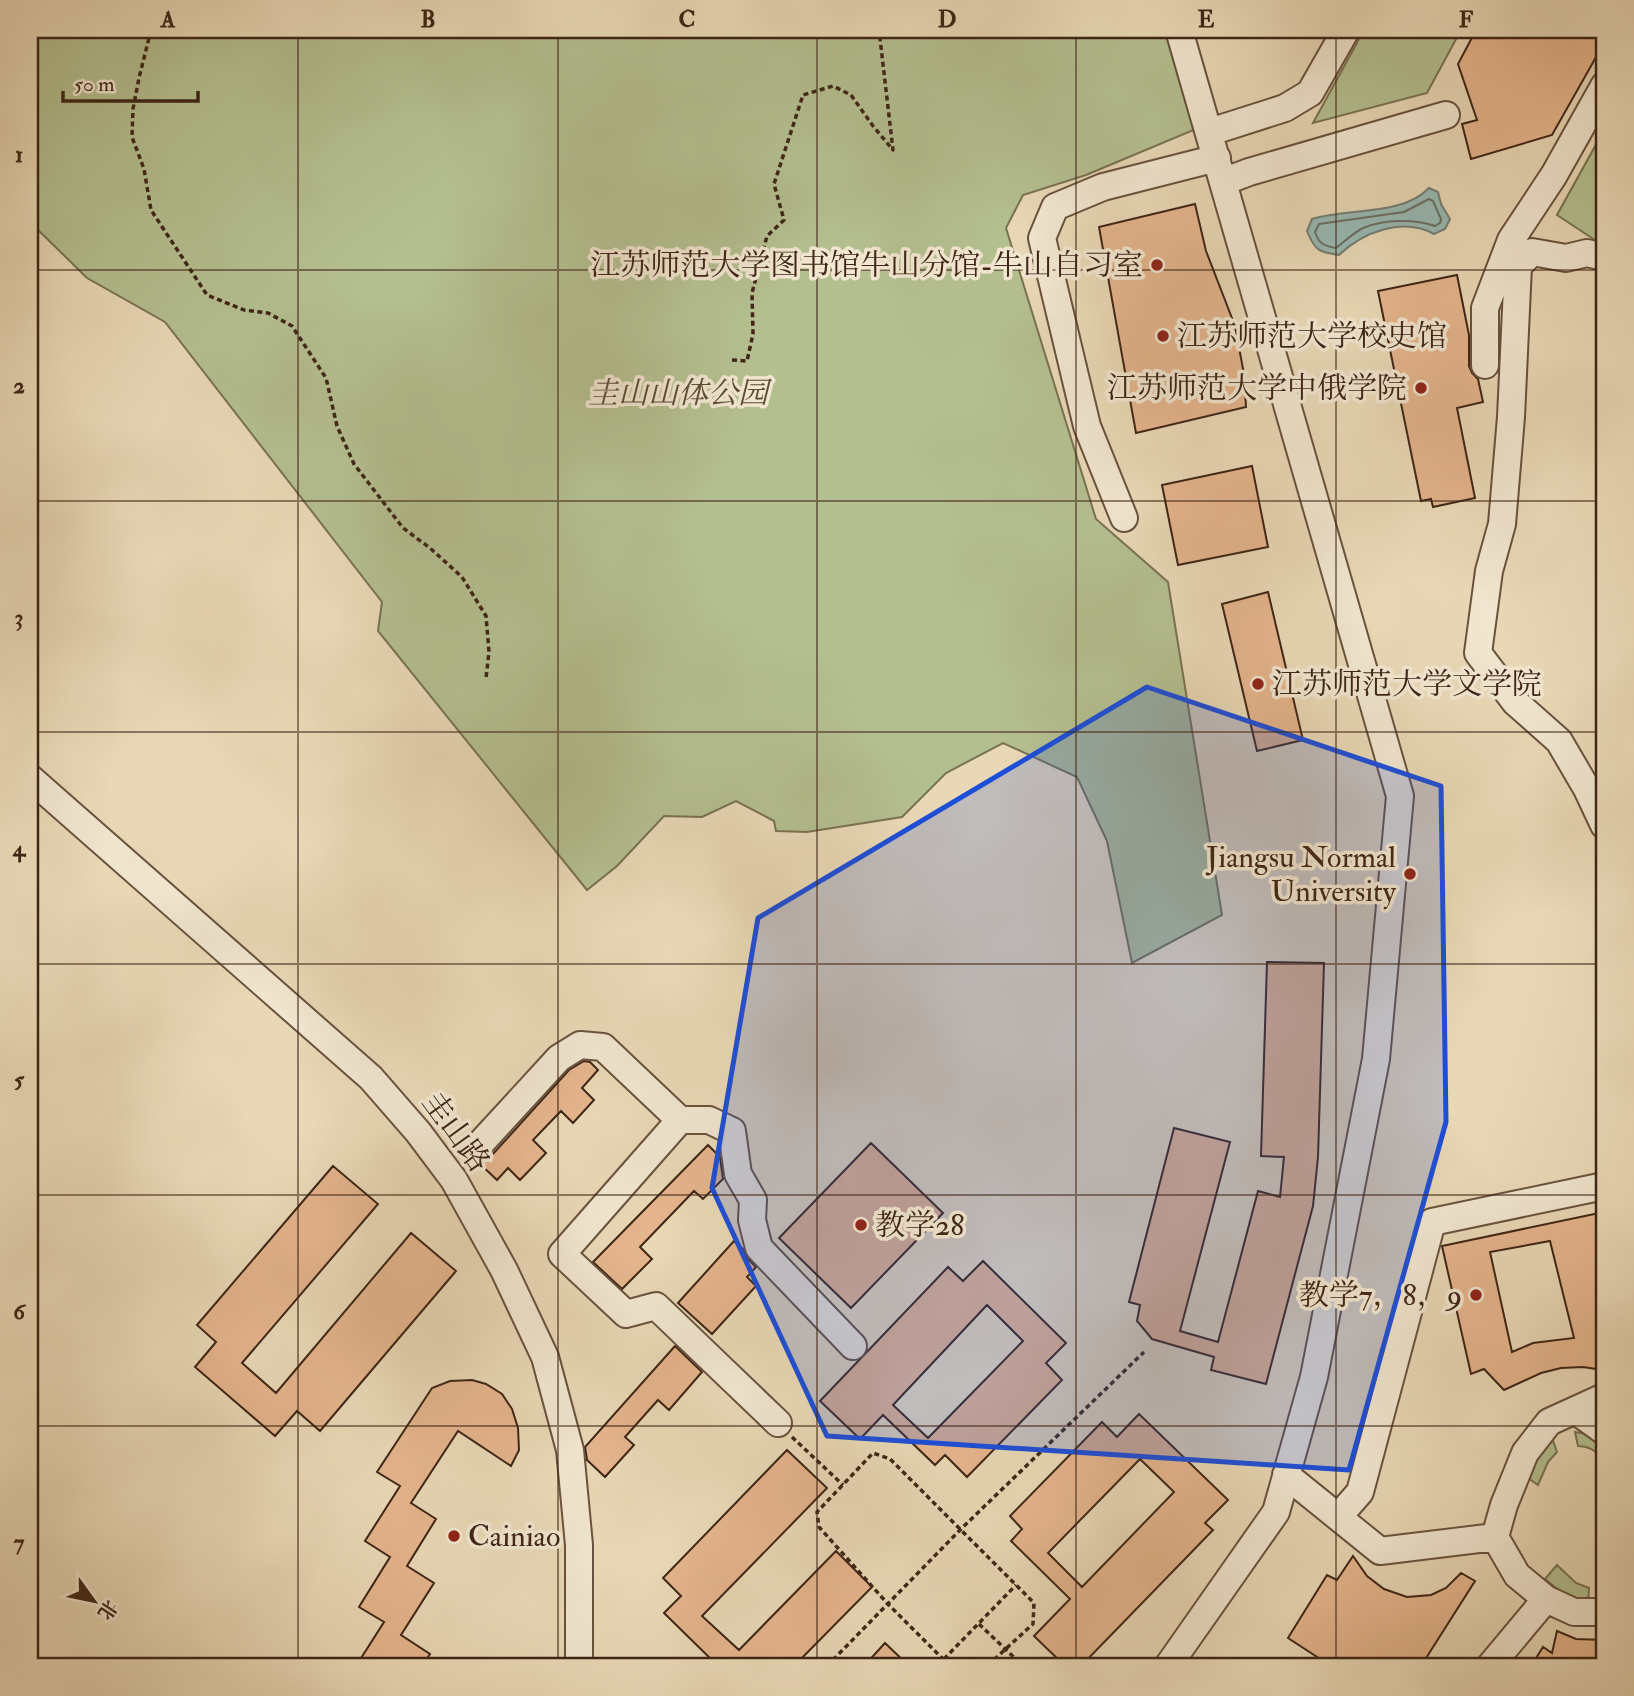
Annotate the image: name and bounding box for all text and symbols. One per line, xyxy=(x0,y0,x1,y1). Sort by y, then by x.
text: A xyxy=(160,5,176,34)
text: B xyxy=(420,5,436,34)
text: C xyxy=(679,5,695,34)
text: D xyxy=(938,5,956,34)
text: E xyxy=(1198,5,1215,34)
text: F xyxy=(1459,5,1474,34)
scale bar xyxy=(63,60,198,104)
text: 50 m xyxy=(74,71,115,98)
text: 1 xyxy=(15,140,23,169)
place label: 江苏师范大学图书馆牛山分馆-牛山自习室 xyxy=(590,247,1143,284)
marker: 江苏师范大学图书馆牛山分馆-牛山自习室 xyxy=(1149,257,1165,273)
place label: 江苏师范大学校史馆 xyxy=(1177,318,1447,355)
marker: 江苏师范大学校史馆 xyxy=(1155,328,1171,344)
place label: 江苏师范大学中俄学院 xyxy=(1107,370,1407,407)
text: 2 xyxy=(13,371,25,400)
park label: 圭山山体公园 xyxy=(588,375,772,412)
marker: 江苏师范大学中俄学院 xyxy=(1413,380,1429,396)
text: 3 xyxy=(15,603,23,632)
place label: 江苏师范大学文学院 xyxy=(1272,666,1542,703)
marker: 江苏师范大学文学院 xyxy=(1250,676,1266,692)
text: 4 xyxy=(12,834,27,863)
place label: Jiangsu Normal University xyxy=(1205,839,1397,910)
marker: Jiangsu Normal University xyxy=(1402,866,1418,882)
text: 5 xyxy=(14,1065,25,1094)
street label: 圭山路 xyxy=(415,1085,497,1179)
place label: 教学28 xyxy=(875,1207,964,1244)
marker: 教学28 xyxy=(853,1217,869,1233)
place label: 教学7，8，9 xyxy=(1299,1277,1462,1314)
marker: 教学7，8，9 xyxy=(1468,1287,1484,1303)
text: 6 xyxy=(13,1297,27,1326)
place label: Cainiao xyxy=(468,1518,560,1555)
text: 7 xyxy=(14,1528,25,1557)
marker: Cainiao xyxy=(446,1528,462,1544)
north arrow xyxy=(60,1566,130,1636)
text: 北 xyxy=(92,1595,123,1624)

